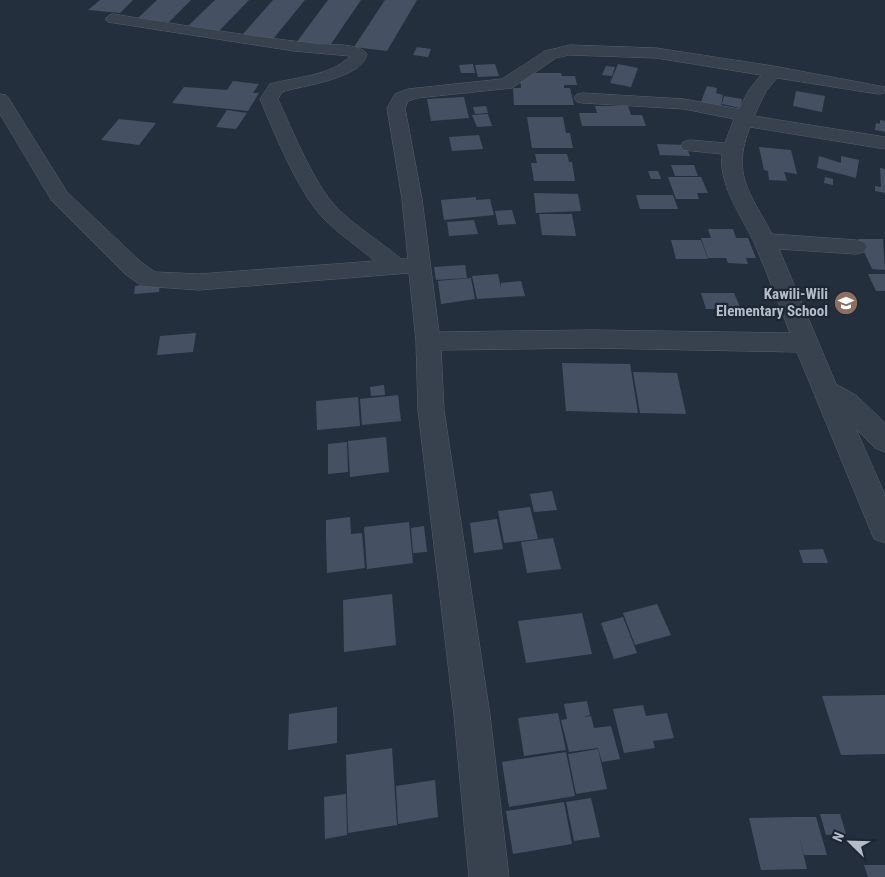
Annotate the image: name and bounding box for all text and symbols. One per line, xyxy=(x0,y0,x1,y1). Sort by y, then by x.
place label: Kawili-Wili Elementary School xyxy=(716,285,828,320)
school or university icon: Kawili-Wili Elementary School xyxy=(833,290,859,316)
north arrow xyxy=(825,817,875,867)
text: N xyxy=(829,830,847,844)

